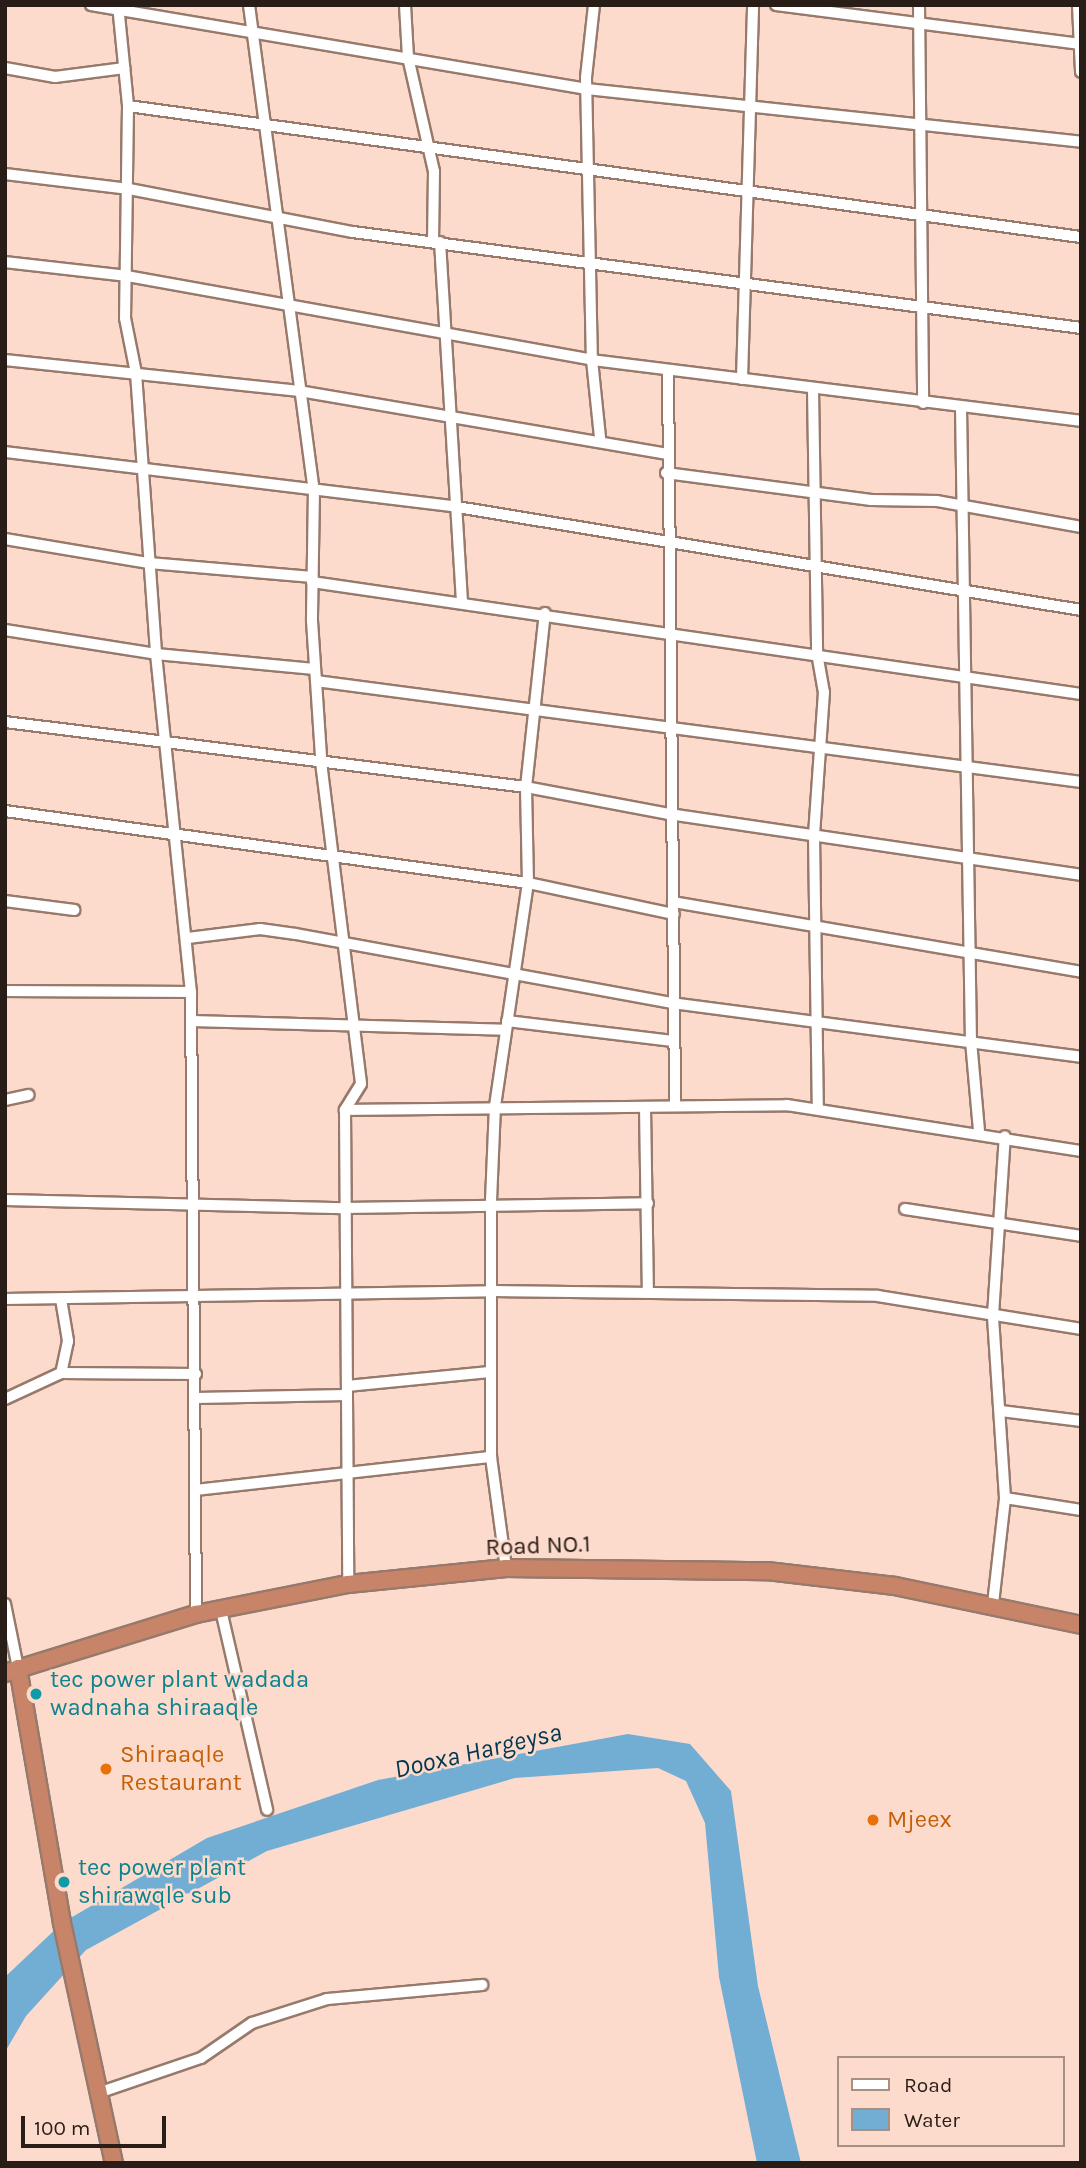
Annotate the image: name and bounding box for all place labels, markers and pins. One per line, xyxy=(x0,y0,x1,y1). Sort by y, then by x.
place label: tec power plant wadada wadnaha shiraaqle xyxy=(50,1666,309,1722)
marker: tec power plant wadada wadnaha shiraaqle xyxy=(28,1686,44,1702)
place label: Shiraaqle Restaurant xyxy=(120,1741,242,1797)
marker: Shiraaqle Restaurant xyxy=(98,1761,114,1777)
place label: Mjeex xyxy=(887,1806,952,1834)
marker: Mjeex xyxy=(865,1812,881,1828)
place label: tec power plant shirawqle sub xyxy=(78,1854,246,1910)
marker: tec power plant shirawqle sub xyxy=(56,1874,72,1890)

